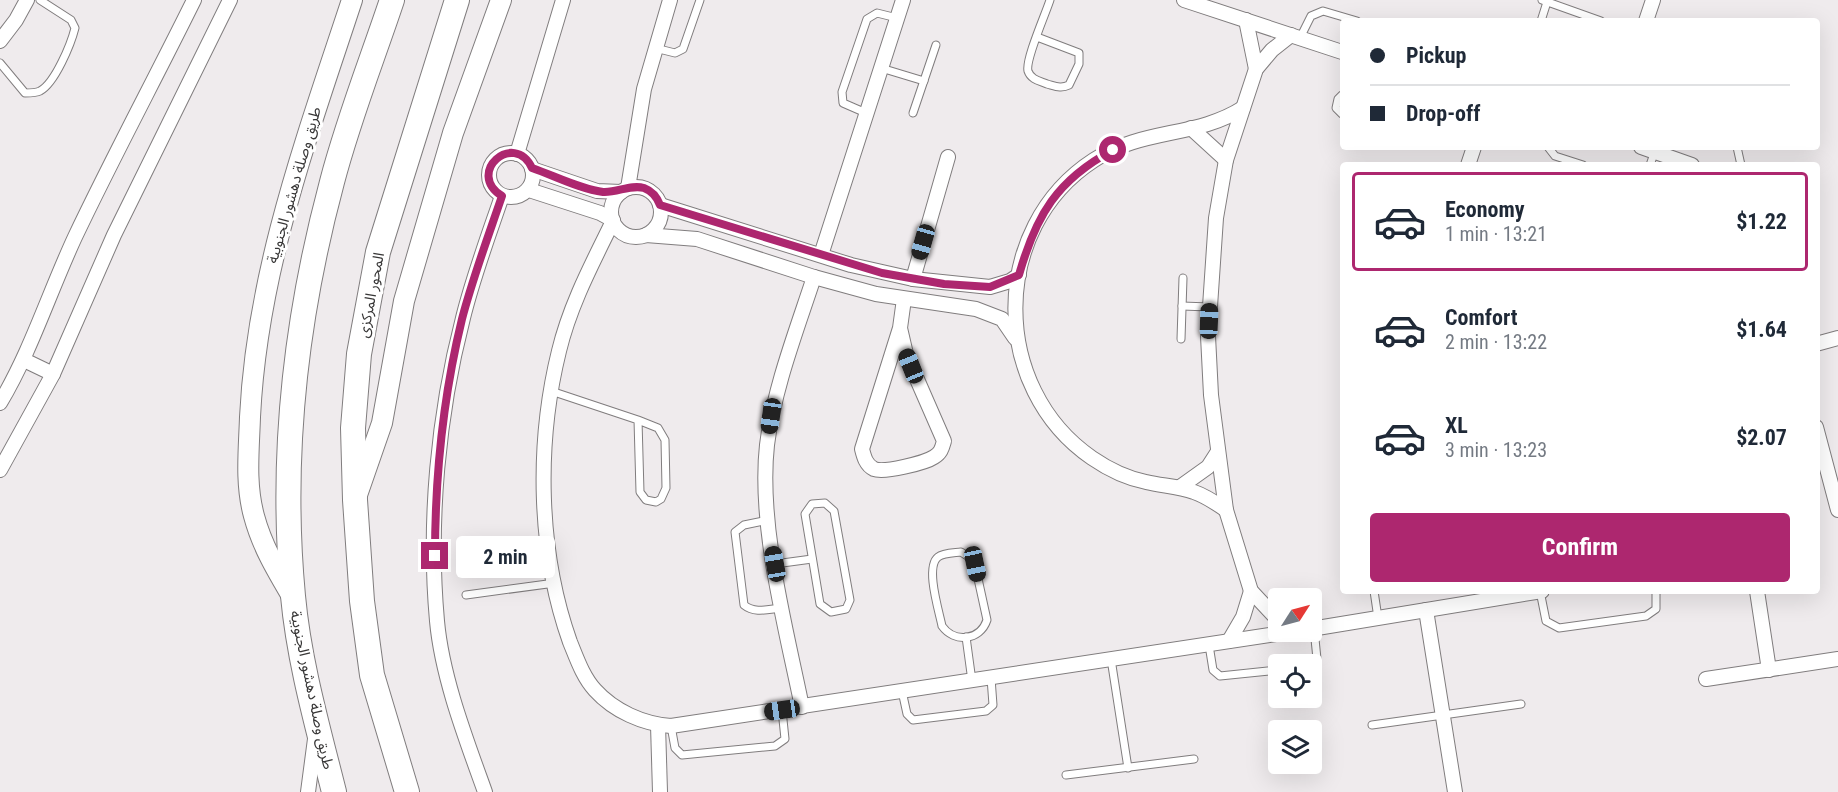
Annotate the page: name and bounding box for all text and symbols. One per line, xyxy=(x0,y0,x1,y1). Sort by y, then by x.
text: Pickup xyxy=(1406,43,1466,68)
text: Drop-off xyxy=(1406,101,1480,126)
street label: طريق وصلة دهشور الجنوبية xyxy=(263,105,326,266)
route start xyxy=(1099,136,1126,163)
icon: car xyxy=(1373,195,1427,249)
text: Economy xyxy=(1445,197,1525,222)
text: $1.22 xyxy=(1736,209,1787,234)
car xyxy=(909,222,937,262)
text: 1 min · 13:21 xyxy=(1445,222,1547,246)
street label: المحور المركزى xyxy=(354,251,388,339)
car xyxy=(1199,303,1219,339)
icon: car xyxy=(1373,303,1427,357)
text: Comfort xyxy=(1445,305,1518,330)
text: $1.64 xyxy=(1736,317,1787,342)
text: 2 min · 13:22 xyxy=(1445,330,1547,354)
car xyxy=(896,346,926,386)
car xyxy=(760,397,782,435)
icon: car xyxy=(1373,411,1427,465)
text: XL xyxy=(1445,413,1468,438)
text: $2.07 xyxy=(1736,425,1787,450)
text: 3 min · 13:23 xyxy=(1445,438,1547,462)
button: Confirm xyxy=(1370,513,1790,582)
callout: 2 min xyxy=(456,535,555,577)
route end xyxy=(421,542,448,569)
text: 2 min xyxy=(483,545,528,569)
car xyxy=(763,545,787,583)
car xyxy=(962,545,988,583)
north arrow xyxy=(1268,588,1322,642)
map controls xyxy=(1268,588,1322,774)
street label: طريق وصلة دهشور الجنوبية xyxy=(285,609,338,771)
button: locate xyxy=(1268,654,1322,708)
car xyxy=(763,699,801,721)
button: layers xyxy=(1268,720,1322,774)

